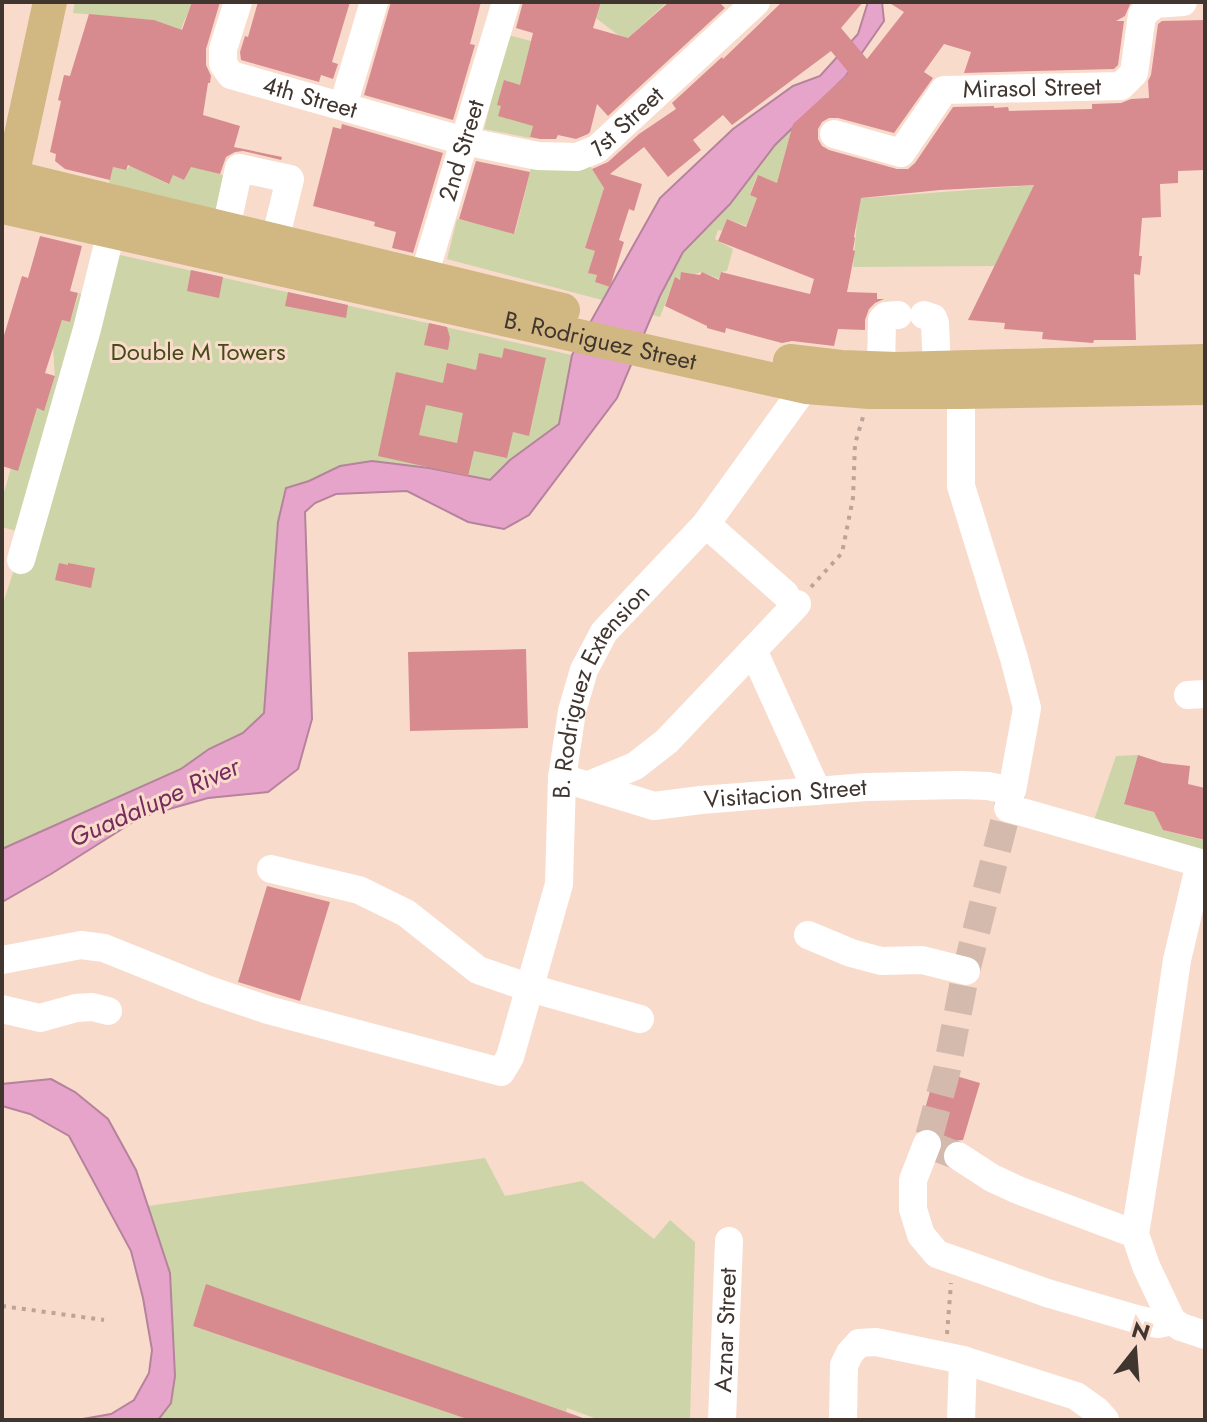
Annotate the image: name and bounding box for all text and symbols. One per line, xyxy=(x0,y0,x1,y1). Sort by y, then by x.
street label: 4th Street xyxy=(259,67,362,127)
street label: Mirasol Street xyxy=(963,68,1102,107)
street label: 1st Street xyxy=(585,78,671,167)
street label: 2nd Street xyxy=(429,95,493,205)
street label: B. Rodriguez Street xyxy=(501,302,700,379)
park label: Double M Towers xyxy=(110,334,286,369)
street label: B. Rodriguez Extension xyxy=(543,576,658,799)
water label: Guadalupe River xyxy=(63,747,247,857)
street label: Visitacion Street xyxy=(702,769,868,817)
street label: Aznar Street xyxy=(705,1267,745,1393)
north arrow xyxy=(1095,1310,1175,1390)
text: N xyxy=(1128,1313,1154,1349)

